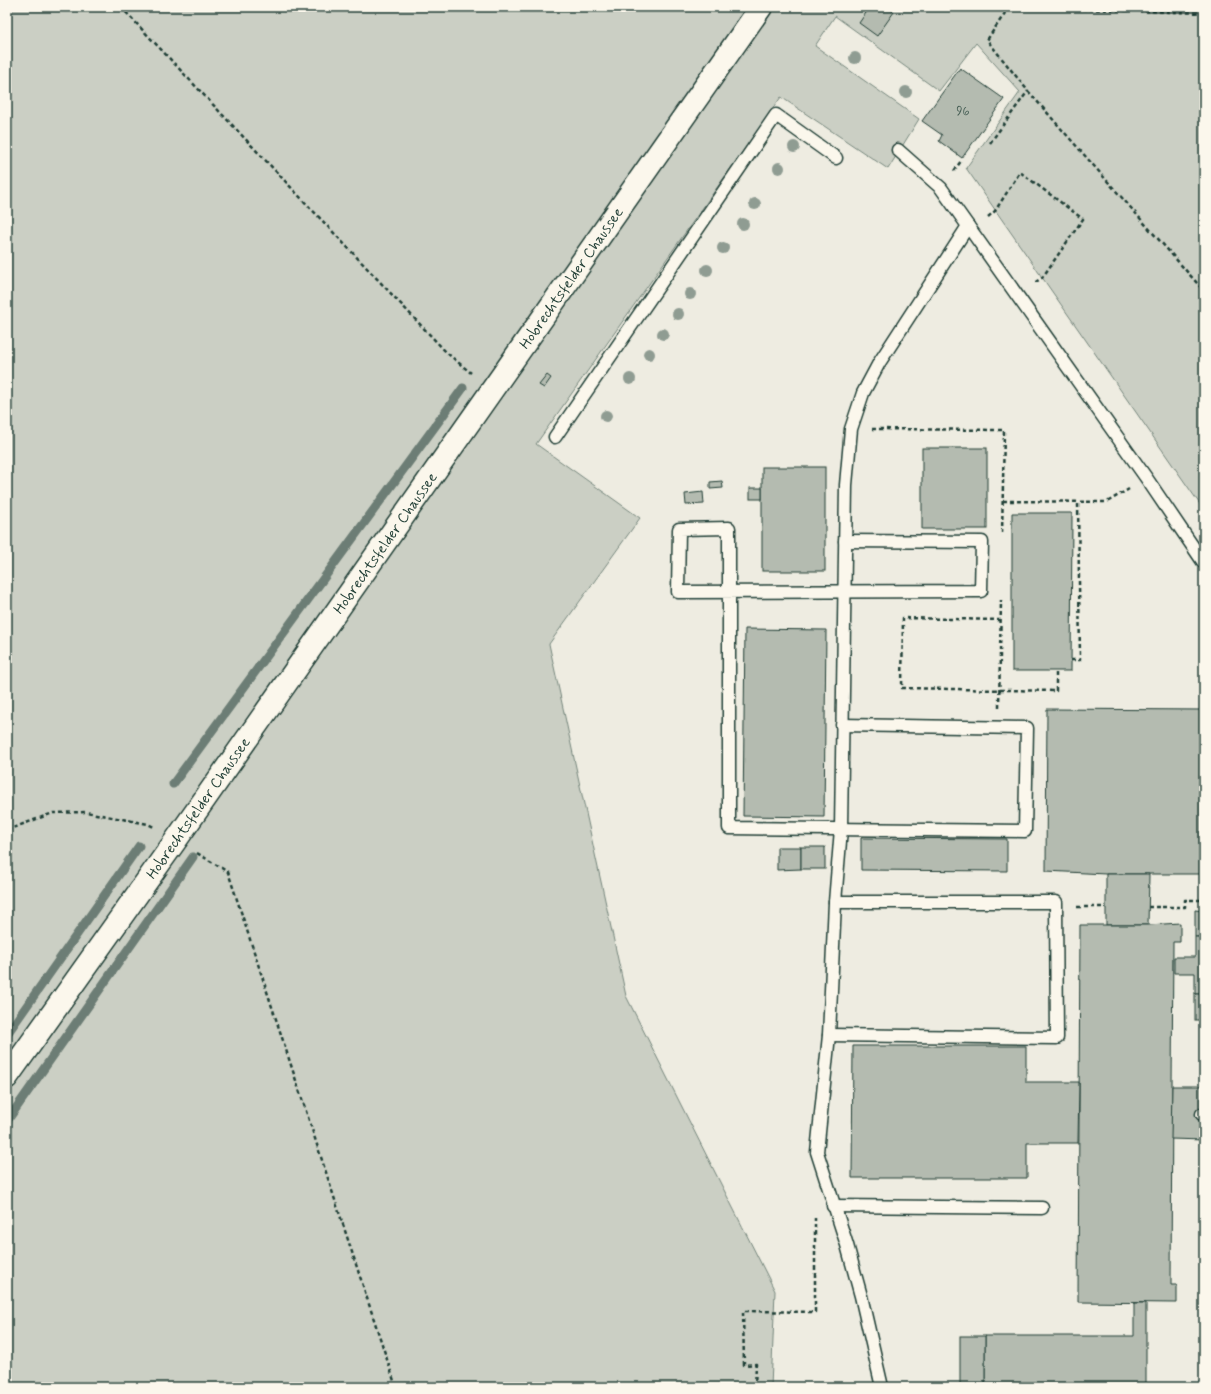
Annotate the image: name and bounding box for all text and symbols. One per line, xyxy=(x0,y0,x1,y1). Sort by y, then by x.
house number: 96 xyxy=(956,103,970,120)
street label: Hobrechtsfelder Chaussee xyxy=(515,204,628,353)
street label: Hobrechtsfelder Chaussee xyxy=(329,469,442,618)
street label: Hobrechtsfelder Chaussee xyxy=(142,734,255,883)

